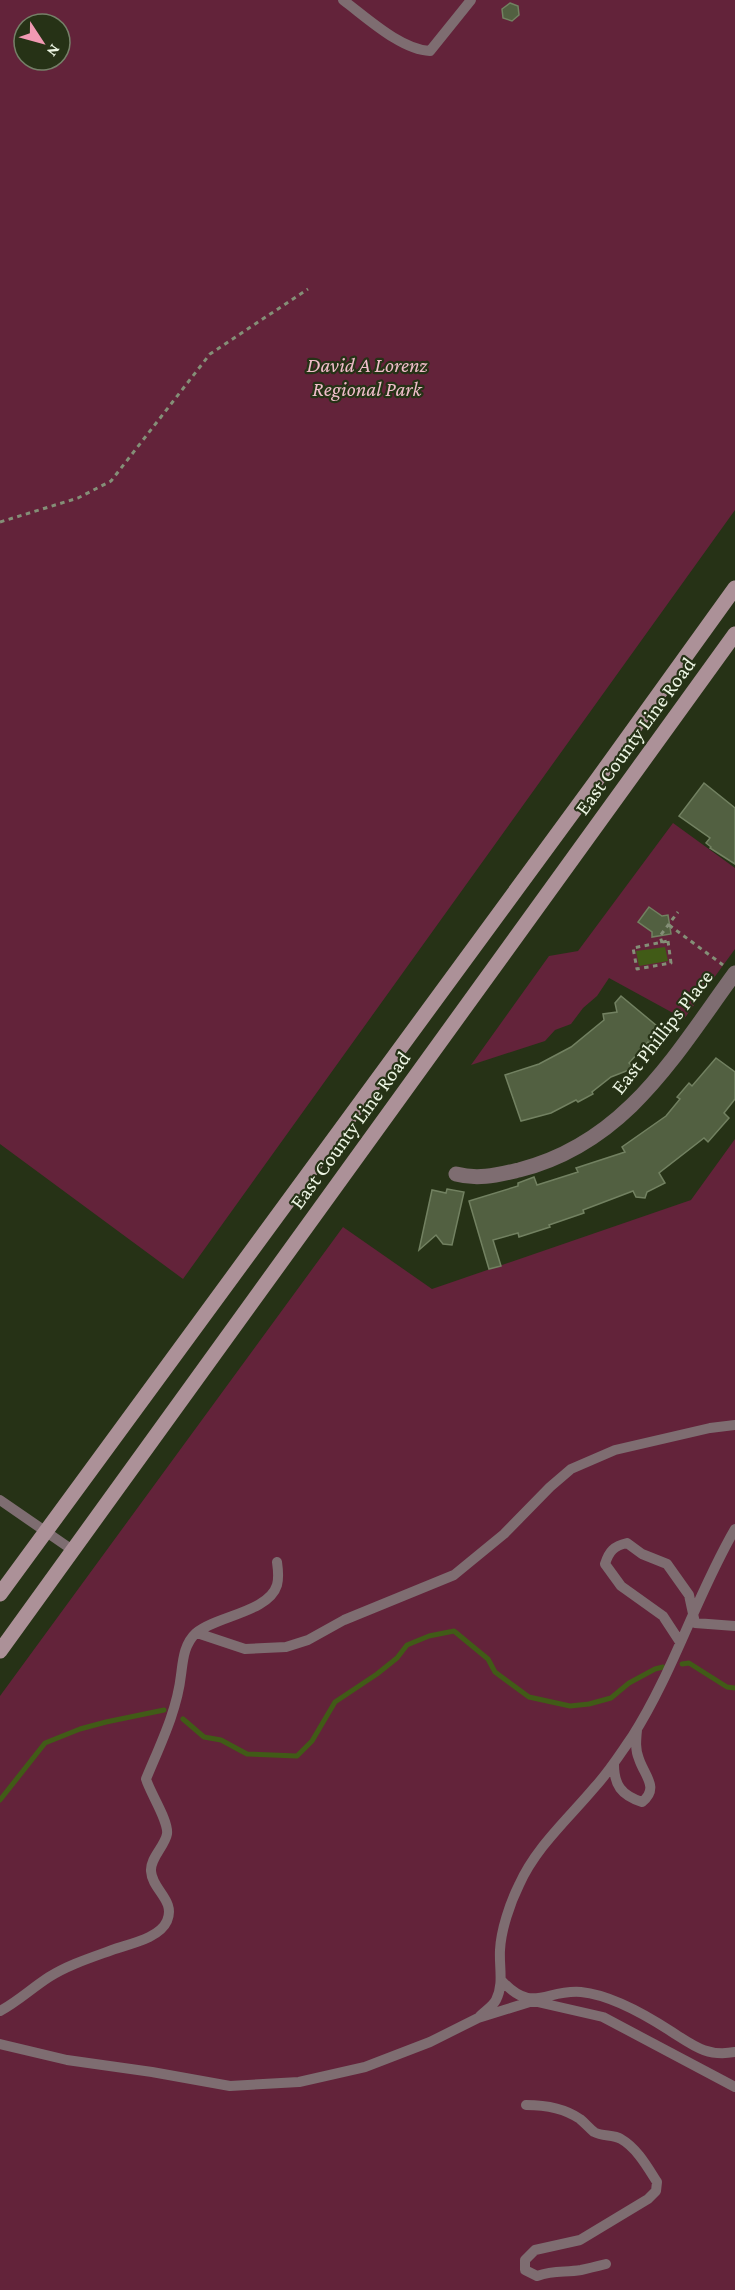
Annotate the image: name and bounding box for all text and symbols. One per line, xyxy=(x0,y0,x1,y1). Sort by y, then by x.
north arrow xyxy=(12,12,72,72)
text: N xyxy=(44,41,64,60)
park label: David A Lorenz Regional Park xyxy=(306,353,429,401)
street label: East County Line Road xyxy=(570,653,700,819)
street label: East Phillips Place xyxy=(606,965,718,1099)
street label: East County Line Road xyxy=(285,1047,415,1213)

